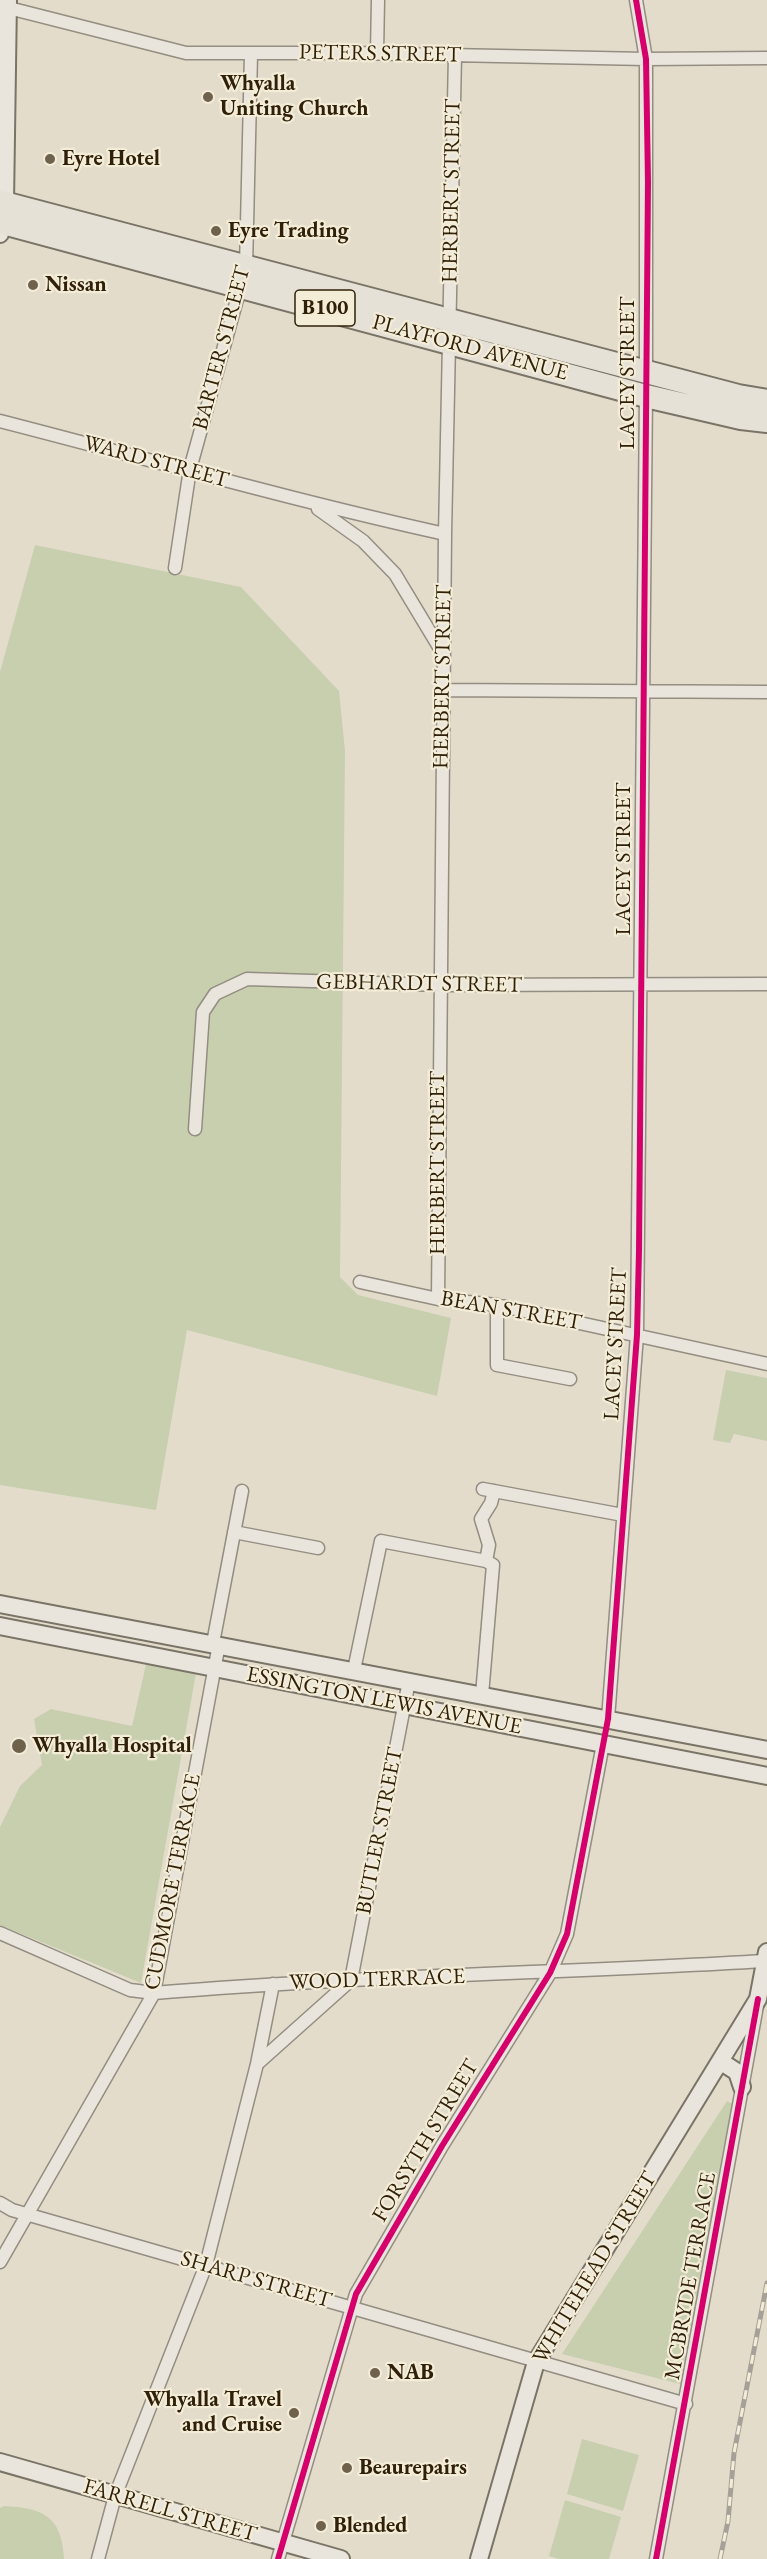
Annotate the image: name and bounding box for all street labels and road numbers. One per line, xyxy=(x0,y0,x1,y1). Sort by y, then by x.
street label: PETERS STREET xyxy=(299,39,461,69)
street label: HERBERT STREET xyxy=(437,99,467,283)
street label: BARTER STREET xyxy=(187,263,257,433)
road number: B100 xyxy=(295,290,355,326)
street label: LACEY STREET xyxy=(615,297,641,449)
street label: PLAYFORD AVENUE xyxy=(369,309,571,387)
street label: WARD STREET xyxy=(80,430,232,494)
street label: HERBERT STREET xyxy=(428,585,458,769)
street label: LACEY STREET xyxy=(611,783,637,935)
street label: GEBHARDT STREET xyxy=(316,969,522,999)
street label: HERBERT STREET xyxy=(425,1071,451,1255)
street label: LACEY STREET xyxy=(599,1267,633,1421)
street label: BEAN STREET xyxy=(438,1286,584,1336)
street label: ESSINGTON LEWIS AVENUE xyxy=(244,1661,524,1741)
street label: BUTLER STREET xyxy=(351,1745,409,1917)
street label: CUDMORE TERRACE xyxy=(139,1772,207,1992)
street label: WOOD TERRACE xyxy=(289,1964,465,1996)
street label: FORSYTH STREET xyxy=(367,2055,485,2227)
street label: WHITEHEAD STREET xyxy=(527,2167,663,2369)
street label: MCBRYDE TERRACE xyxy=(660,2170,722,2382)
street label: SHARP STREET xyxy=(178,2246,334,2314)
street label: FARRELL STREET xyxy=(80,2474,260,2548)

